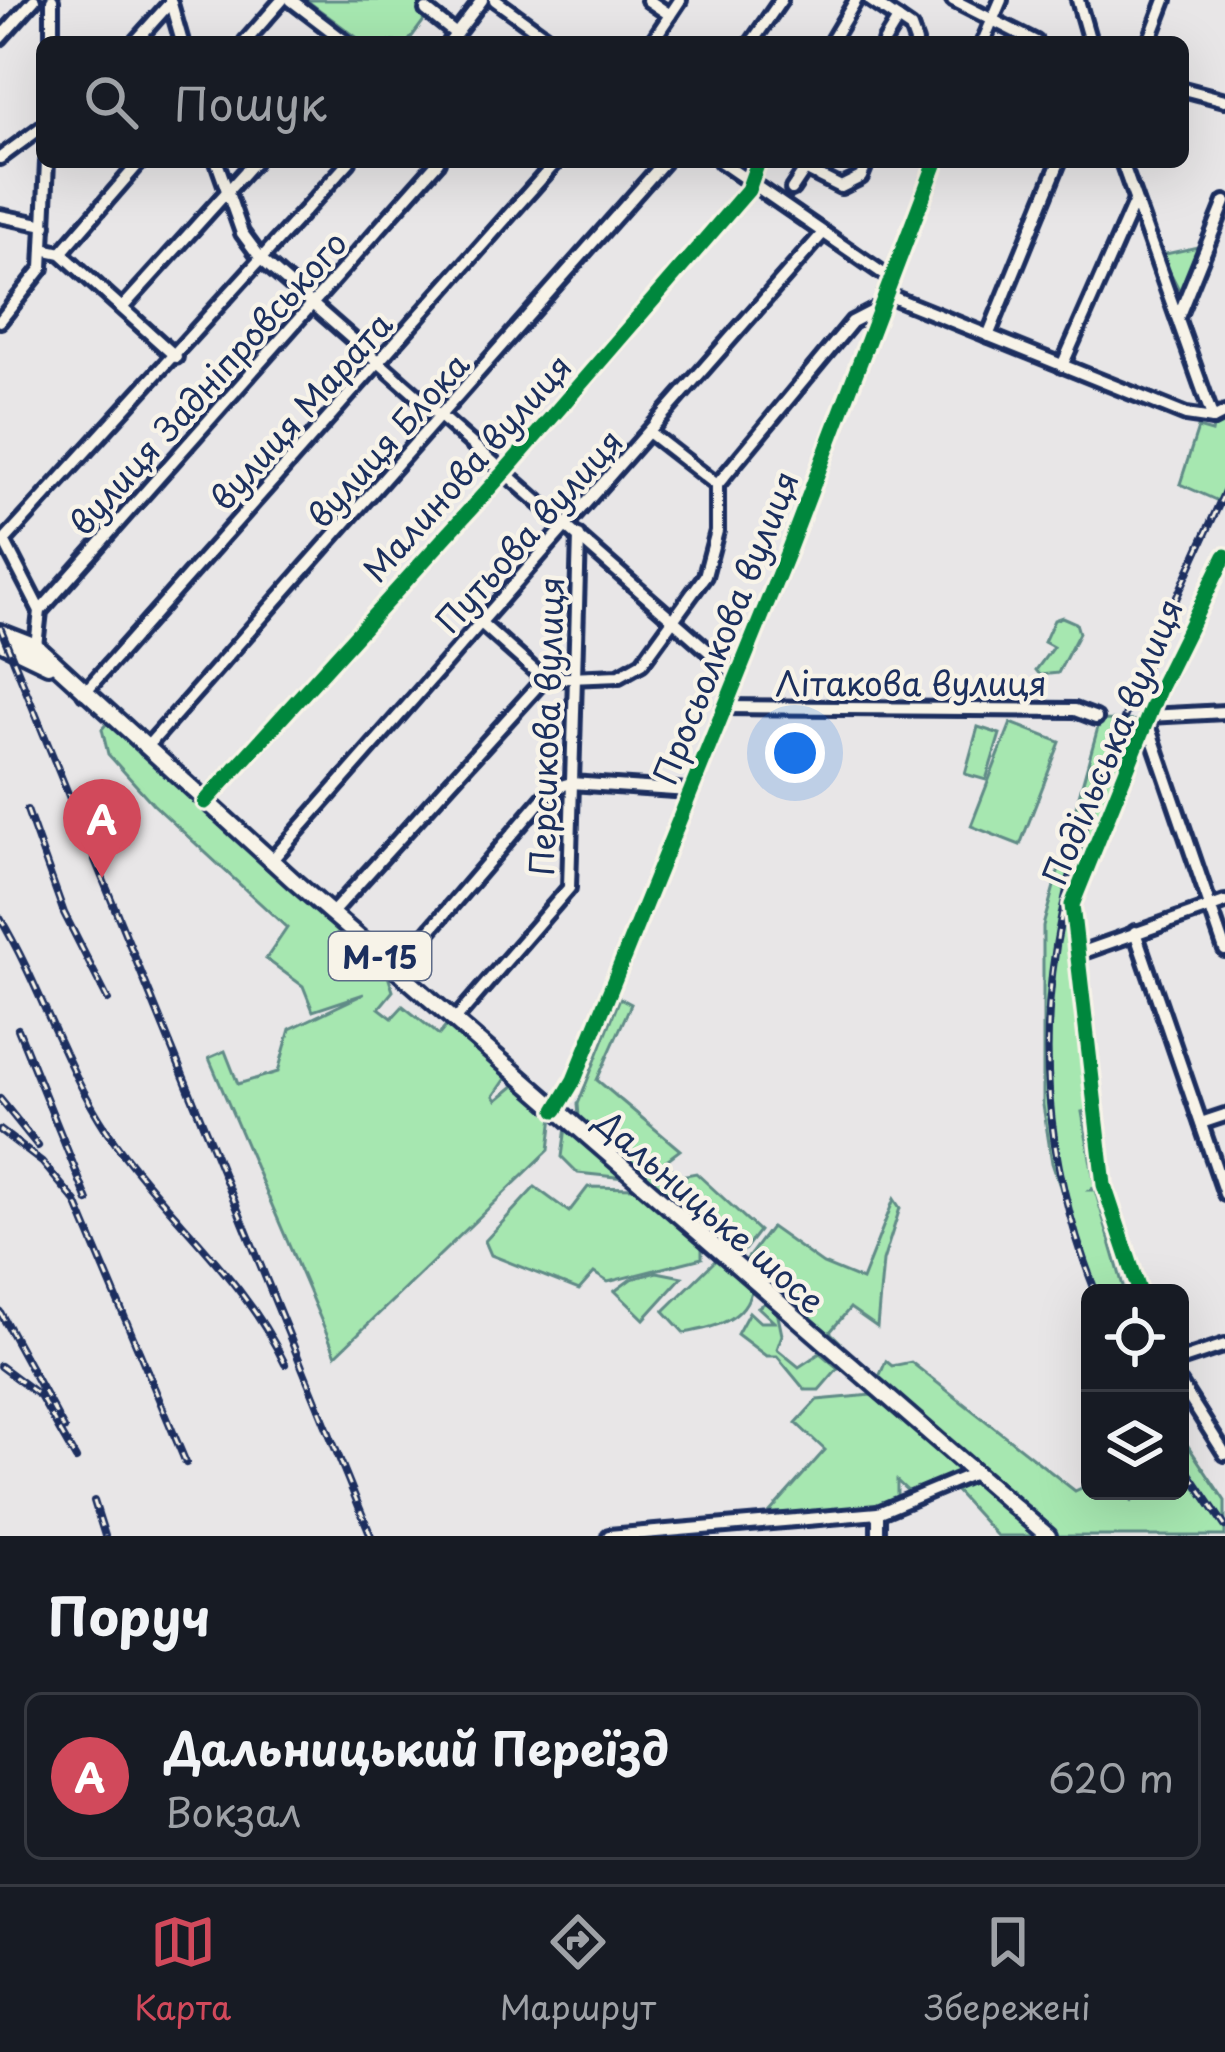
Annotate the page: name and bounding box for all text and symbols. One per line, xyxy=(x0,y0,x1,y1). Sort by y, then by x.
search box xyxy=(36,36,1189,168)
text: Пошук xyxy=(174,68,327,136)
icon: search xyxy=(78,69,144,135)
street label: вулиця Задніпровського xyxy=(56,219,358,545)
street label: вулиця Марата xyxy=(197,299,403,520)
street label: вулиця Блока xyxy=(294,340,480,538)
street label: Малинова вулиця xyxy=(350,342,582,592)
street label: Путьова вулиця xyxy=(423,417,633,643)
street label: Просьолкова вулиця xyxy=(638,463,810,791)
street label: Персикова вулиця xyxy=(515,576,575,876)
street label: Подільська вулиця xyxy=(1028,590,1194,892)
street label: Літакова вулиця xyxy=(775,657,1047,707)
your location xyxy=(765,723,825,783)
pin: A xyxy=(63,779,141,878)
road number: М-15 xyxy=(329,932,431,980)
street label: Дальницьке шосе xyxy=(584,1095,837,1324)
map controls xyxy=(1081,1284,1189,1500)
button: locate xyxy=(1081,1284,1189,1392)
button: layers xyxy=(1081,1392,1189,1500)
text: Поруч xyxy=(48,1576,210,1653)
text: Дальницький Переїзд xyxy=(165,1713,669,1781)
text: A xyxy=(75,1747,105,1806)
text: 620 m xyxy=(1048,1747,1174,1806)
text: Вокзал xyxy=(165,1781,301,1840)
tab: Карта xyxy=(134,1909,231,2031)
tab: Маршрут xyxy=(500,1909,656,2031)
tab: Збережені xyxy=(925,1909,1091,2031)

